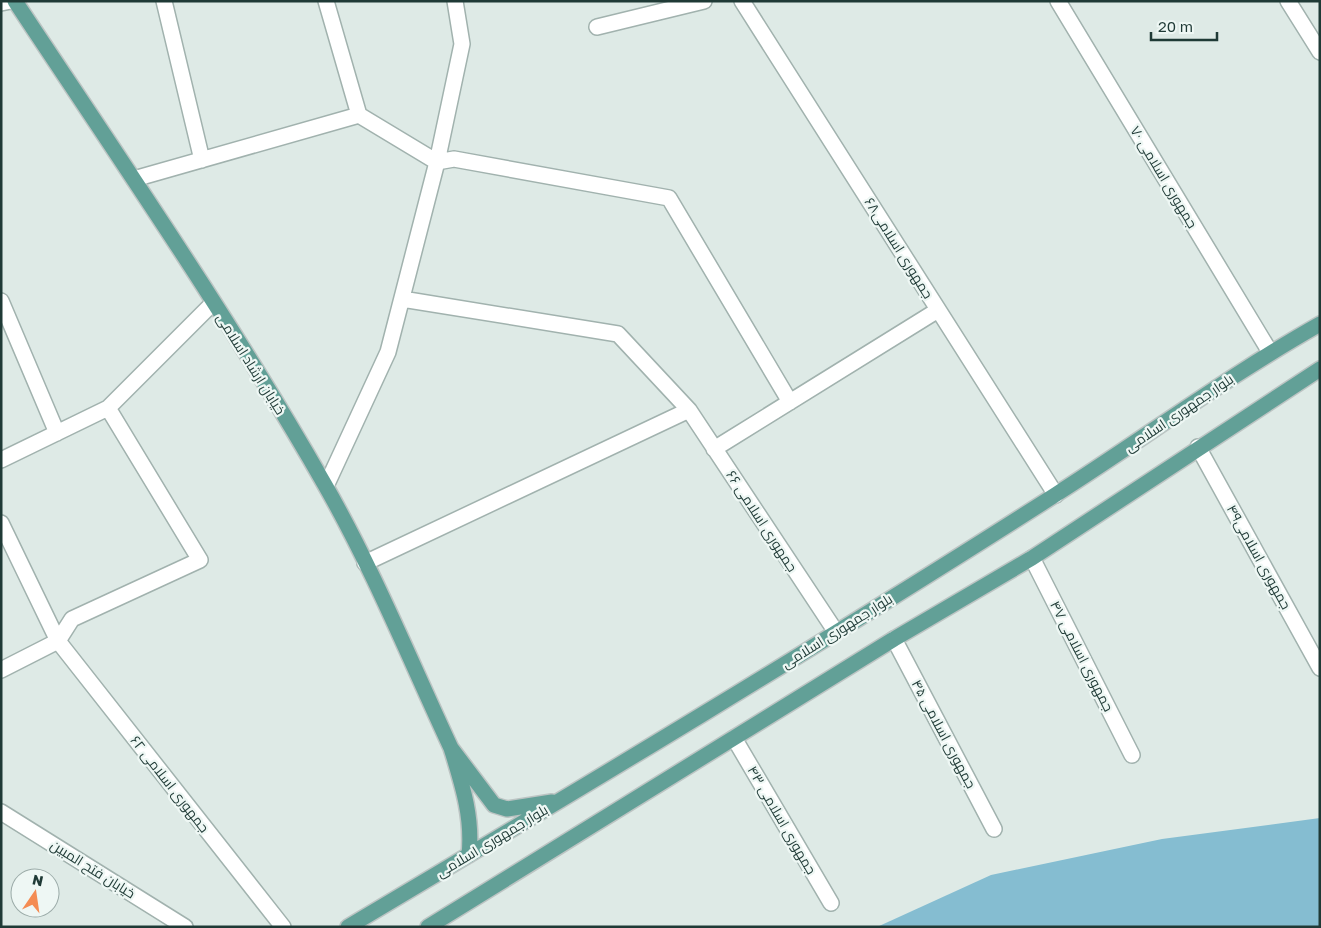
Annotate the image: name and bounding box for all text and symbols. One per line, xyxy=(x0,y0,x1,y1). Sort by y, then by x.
scale bar xyxy=(1151,10,1217,42)
text: 20 m xyxy=(1158,17,1193,35)
street label: جمهوری اسلامی ۷۰ xyxy=(1127,123,1202,231)
street label: جمهوری اسلامی۶۸ xyxy=(862,194,937,301)
street label: خیابان ارشاد اسلامی xyxy=(213,310,289,418)
street label: بلوار جمهوری اسلامی xyxy=(1121,370,1236,455)
street label: جمهوری اسلامی ۶۶ xyxy=(723,467,801,575)
street label: جمهوری اسلامی۴۹ xyxy=(1224,501,1295,612)
street label: بلوار جمهوری اسلامی xyxy=(778,590,895,672)
street label: جمهوری اسلامی ۴۷ xyxy=(1047,598,1118,714)
street label: جمهوری اسلامی ۴۵ xyxy=(909,676,980,791)
street label: جمهوری اسلامی ۶۲ xyxy=(127,732,213,835)
street label: جمهوری اسلامی ۴۳ xyxy=(744,762,820,877)
street label: بلوار جمهوری اسلامی xyxy=(433,800,551,881)
street label: خیابان فتح المبین xyxy=(47,836,139,902)
north arrow xyxy=(10,868,60,918)
text: N xyxy=(31,870,45,889)

